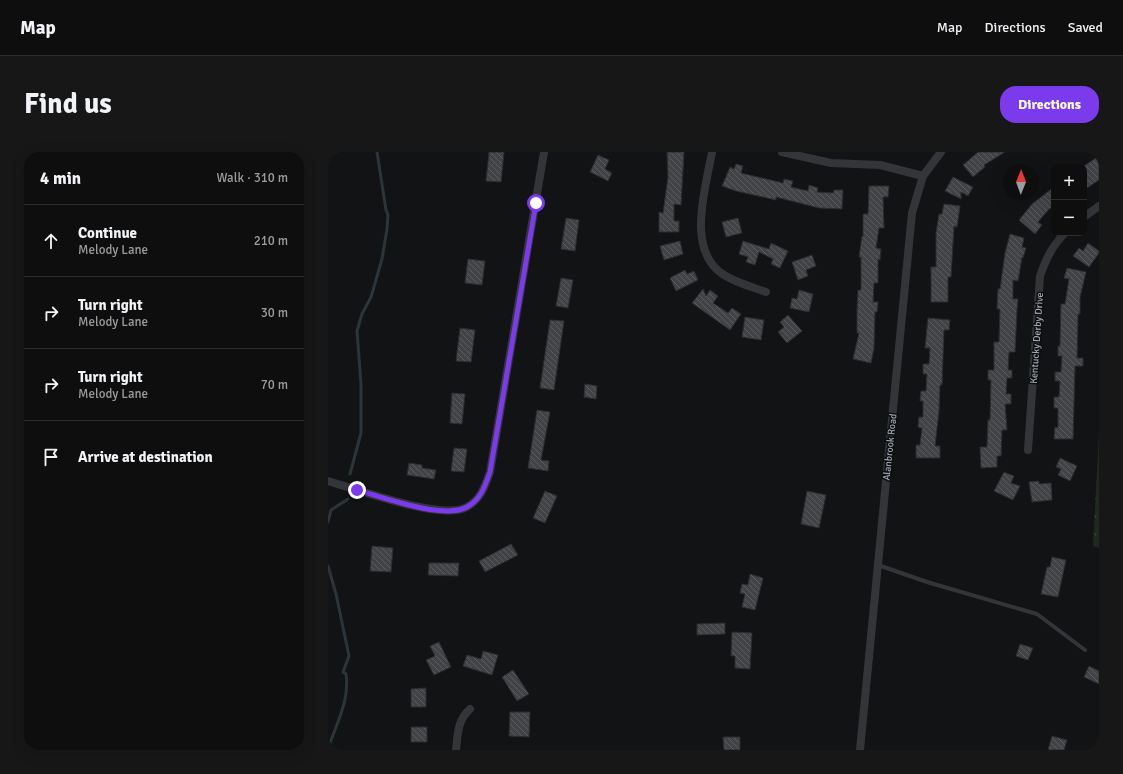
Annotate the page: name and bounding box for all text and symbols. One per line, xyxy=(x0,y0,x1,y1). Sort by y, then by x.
text: Map xyxy=(20,16,56,40)
text: Map xyxy=(937,19,963,36)
text: Directions xyxy=(985,19,1046,36)
text: Saved xyxy=(1068,19,1103,36)
button: Directions xyxy=(1000,86,1099,123)
text: Find us xyxy=(24,87,112,121)
north arrow xyxy=(1003,164,1039,200)
map controls xyxy=(1051,164,1087,236)
button: + xyxy=(1051,164,1087,200)
text: 4 min xyxy=(40,168,81,189)
text: Walk · 310 m xyxy=(217,170,288,186)
route start xyxy=(527,194,545,212)
button: − xyxy=(1051,200,1087,236)
text: Continue xyxy=(78,224,137,242)
icon: ahead xyxy=(40,230,62,252)
text: 210 m xyxy=(254,233,288,249)
text: Melody Lane xyxy=(78,242,148,258)
street label: Kentucky Derby Drive xyxy=(1028,292,1046,384)
text: Turn right xyxy=(78,296,143,314)
icon: right xyxy=(40,302,62,324)
text: 30 m xyxy=(261,305,288,321)
text: Melody Lane xyxy=(78,314,148,330)
text: Turn right xyxy=(78,368,143,386)
icon: right xyxy=(40,374,62,396)
text: 70 m xyxy=(261,377,288,393)
text: Melody Lane xyxy=(78,386,148,402)
street label: Alanbrook Road xyxy=(881,413,899,481)
icon: arrive xyxy=(40,446,62,468)
text: Arrive at destination xyxy=(78,448,213,466)
route end xyxy=(348,481,366,499)

